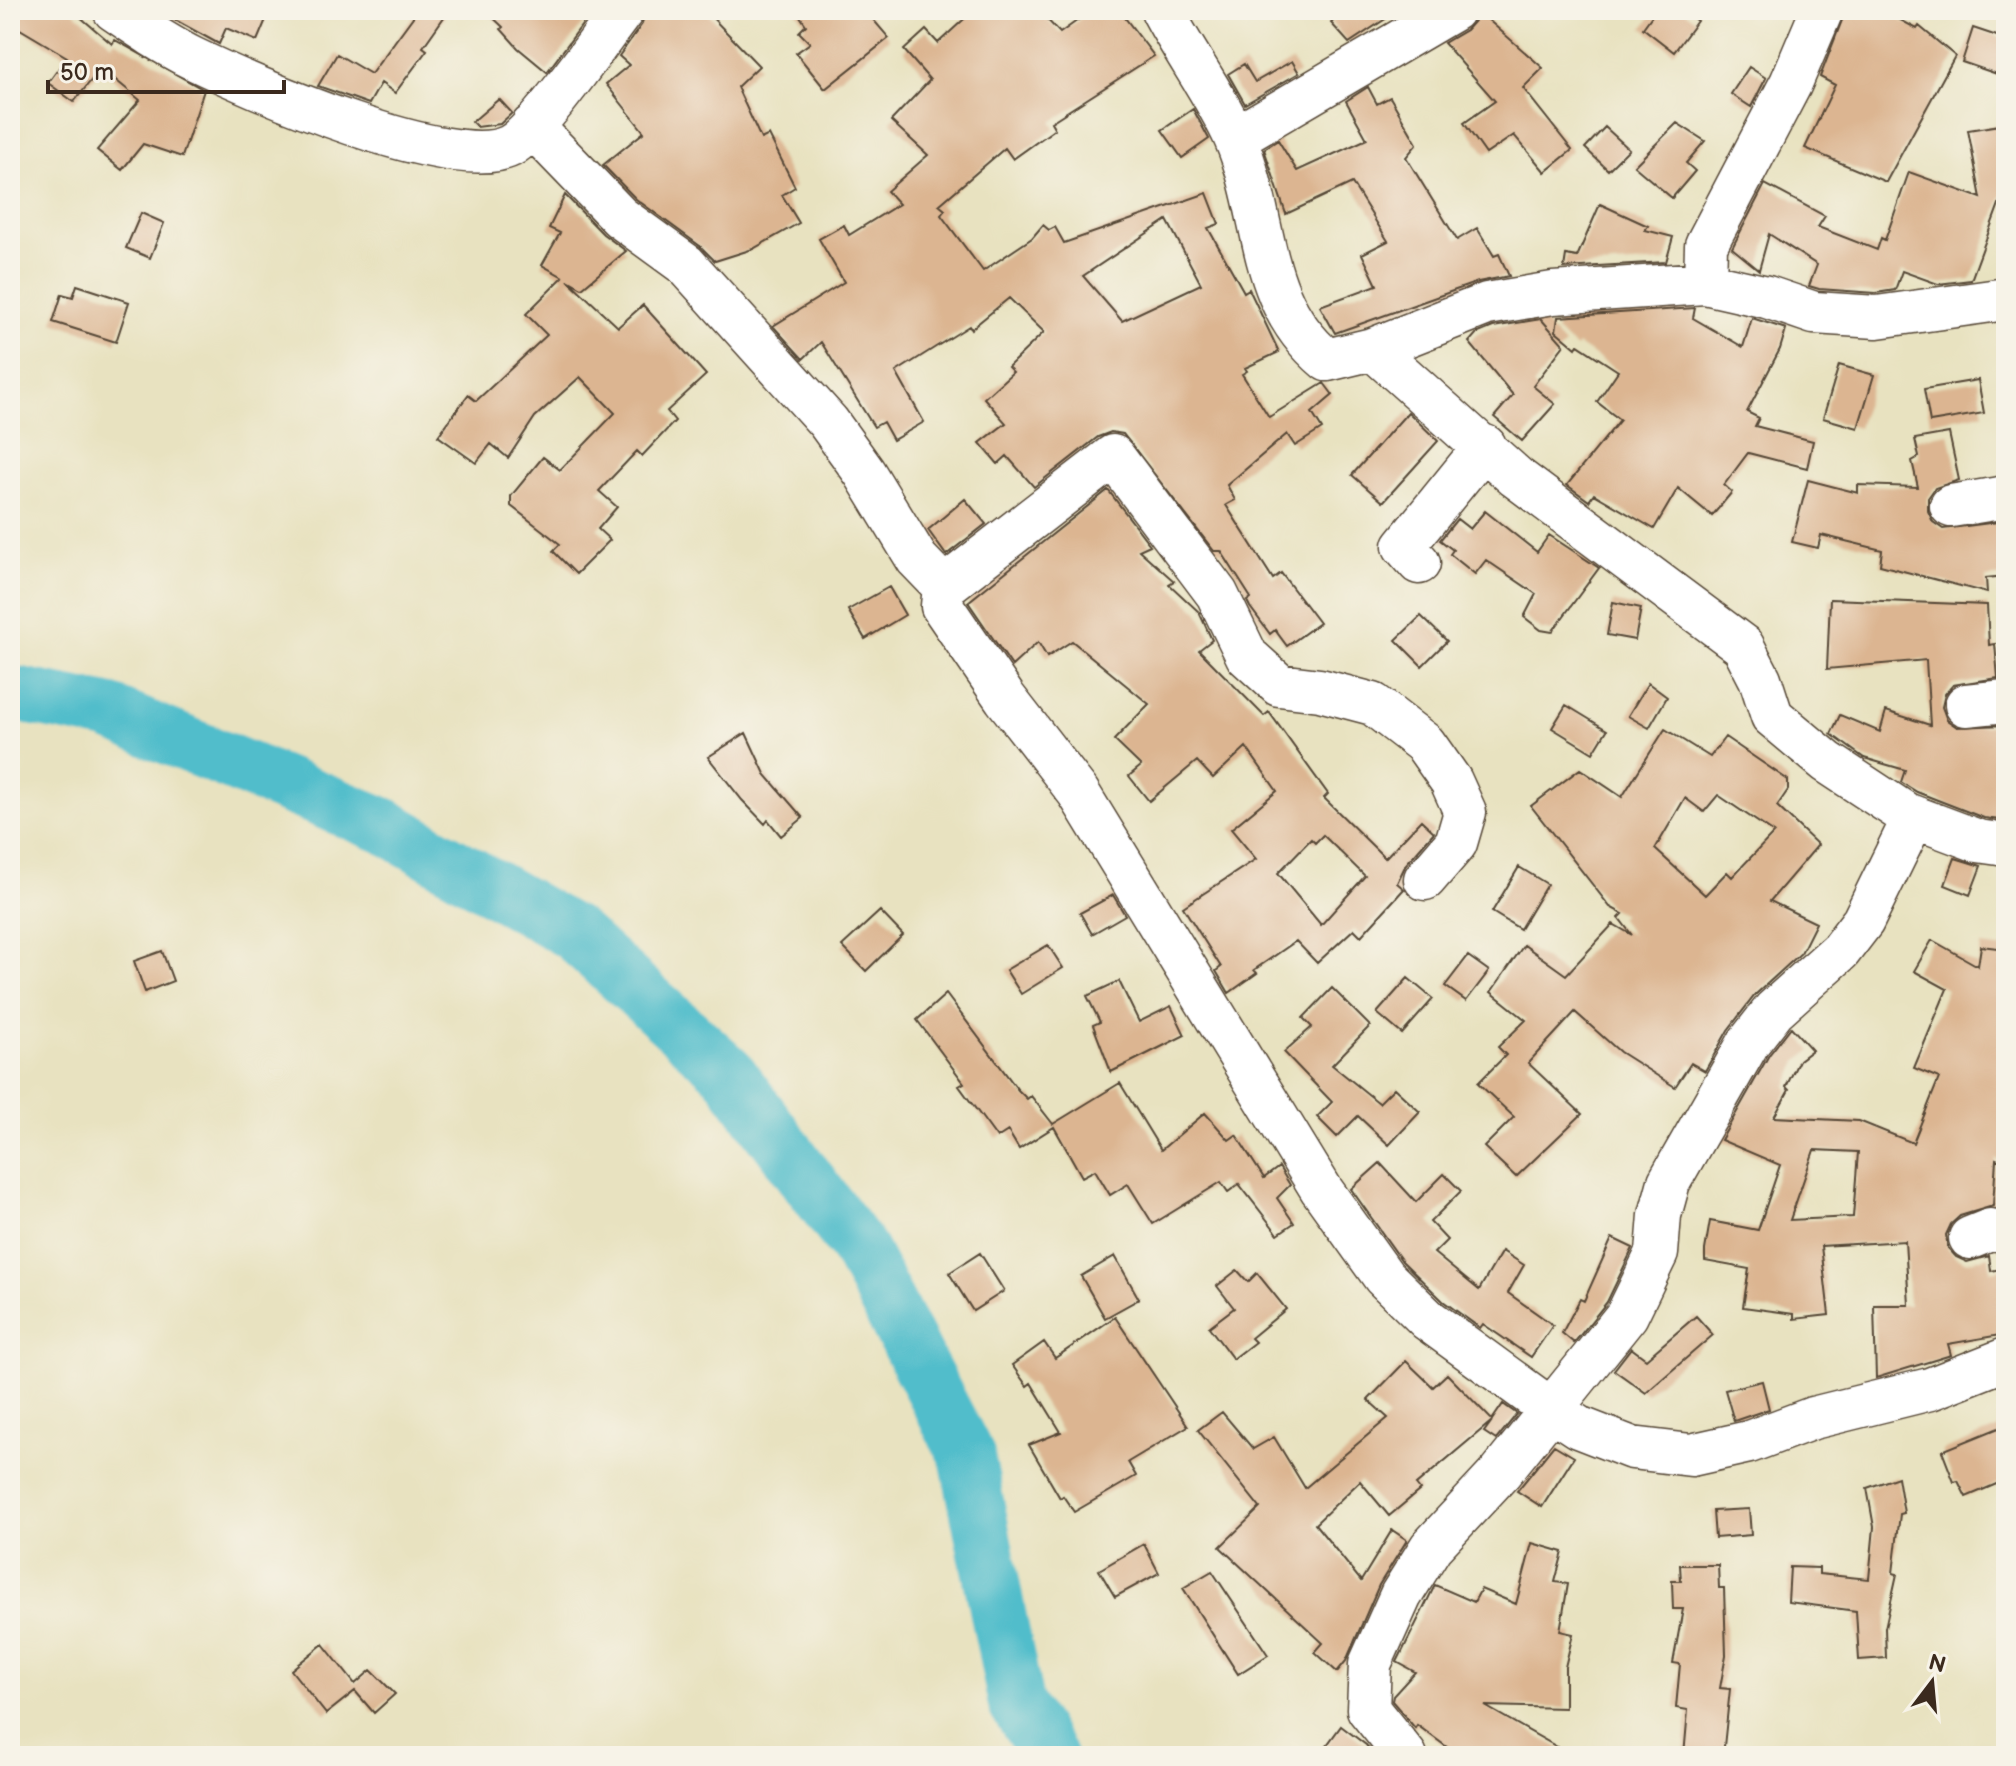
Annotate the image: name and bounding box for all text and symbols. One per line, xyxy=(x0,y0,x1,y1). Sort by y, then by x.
scale bar xyxy=(48,44,284,94)
text: 50 m xyxy=(60,58,114,87)
north arrow xyxy=(1892,1642,1972,1722)
text: N xyxy=(1925,1649,1949,1679)

